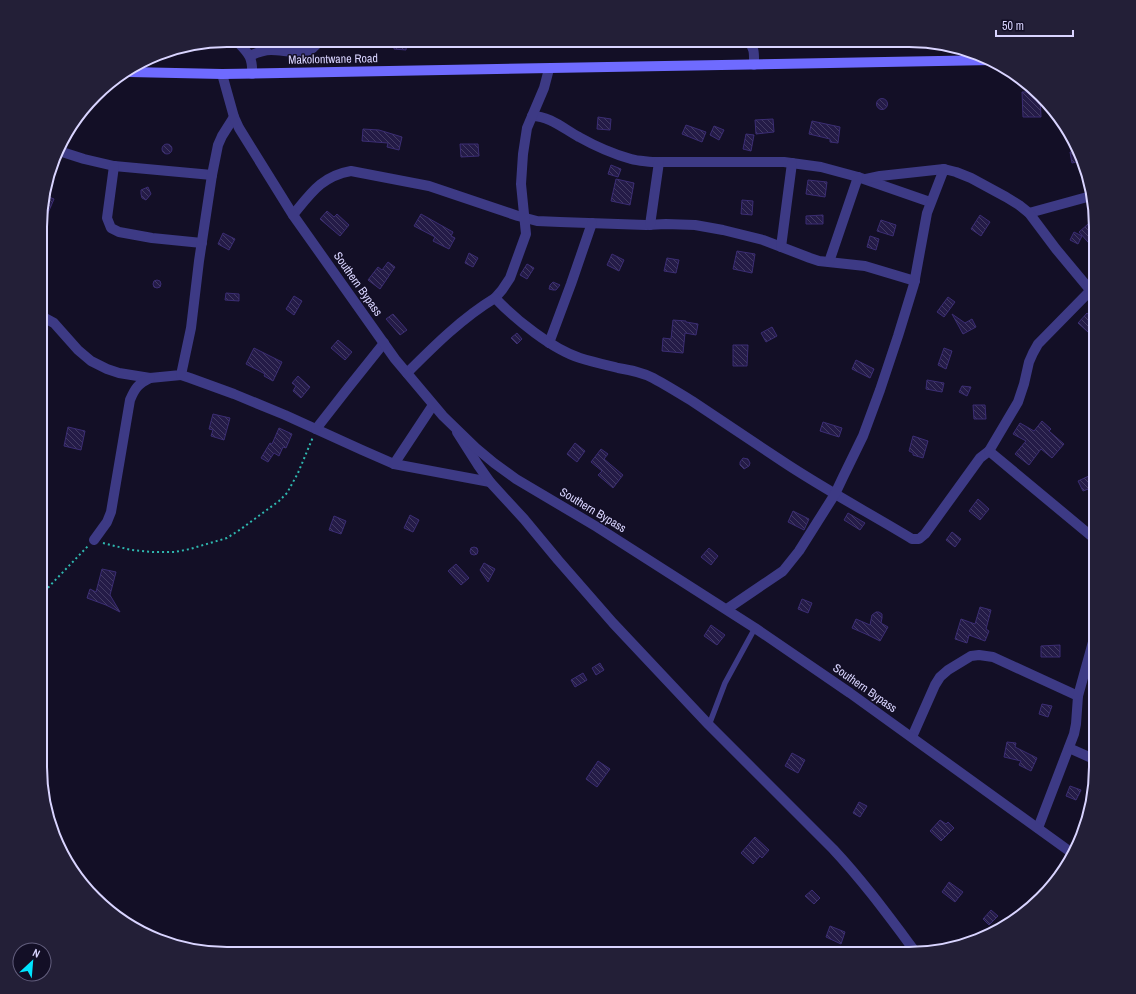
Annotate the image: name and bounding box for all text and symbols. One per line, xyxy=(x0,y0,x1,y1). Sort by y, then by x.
scale bar xyxy=(996,12,1073,38)
text: 50 m xyxy=(1002,18,1024,34)
street label: Makolontwane Road xyxy=(288,50,378,68)
street label: Southern Bypass xyxy=(330,249,386,319)
street label: Southern Bypass xyxy=(557,484,629,536)
street label: Southern Bypass xyxy=(830,660,900,716)
north arrow xyxy=(12,942,52,982)
text: N xyxy=(30,945,42,961)

